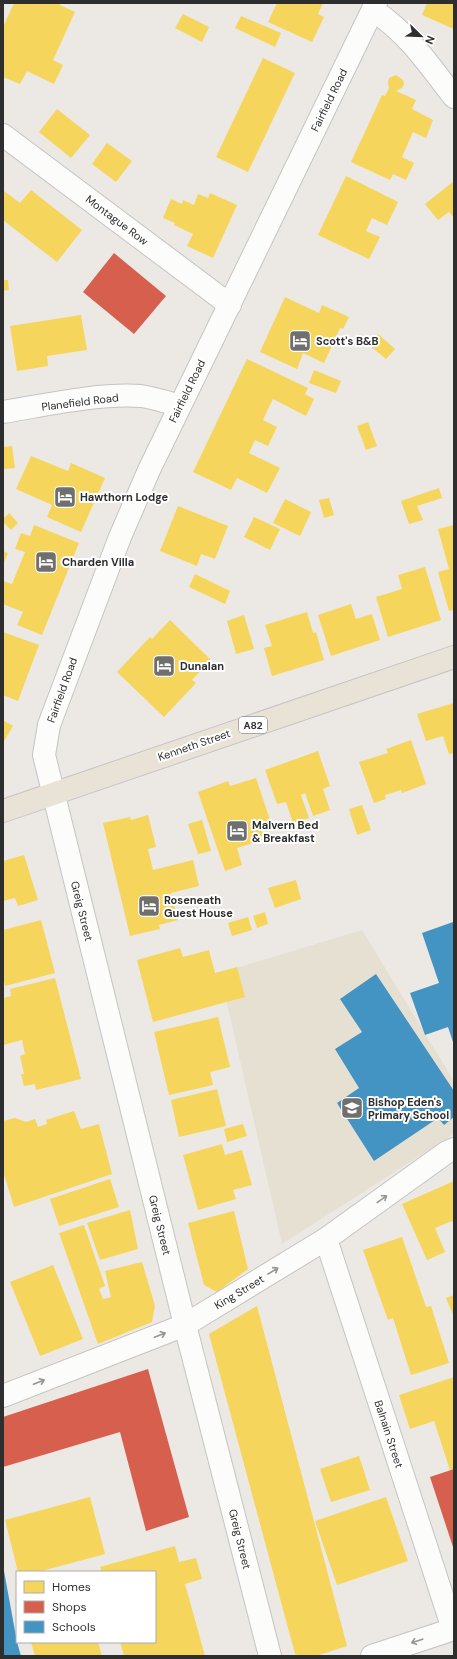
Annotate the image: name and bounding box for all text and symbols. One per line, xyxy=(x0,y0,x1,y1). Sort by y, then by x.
north arrow xyxy=(401,16,441,56)
text: N xyxy=(422,33,438,46)
street label: Fairfield Road xyxy=(308,66,350,134)
street label: Montague Row xyxy=(83,192,152,248)
hotel icon: Scott's B&B xyxy=(287,328,313,354)
place label: Scott's B&B xyxy=(316,334,379,348)
street label: Fairfield Road xyxy=(166,357,208,425)
street label: Planefield Road xyxy=(41,390,120,414)
hotel icon: Hawthorn Lodge xyxy=(52,484,78,510)
place label: Hawthorn Lodge xyxy=(80,490,169,504)
hotel icon: Charden Villa xyxy=(33,549,59,575)
place label: Charden Villa xyxy=(62,555,134,569)
hotel icon: Dunalan xyxy=(151,653,177,679)
street label: Fairfield Road xyxy=(44,655,80,725)
place label: Dunalan xyxy=(180,659,224,673)
road number: A82 xyxy=(239,717,267,733)
street label: Kenneth Street xyxy=(156,726,232,764)
hotel icon: Malvern Bed & Breakfast xyxy=(224,818,250,844)
place label: Malvern Bed & Breakfast xyxy=(252,818,318,845)
street label: Greig Street xyxy=(68,880,96,942)
hotel icon: Roseneath Guest House xyxy=(136,893,162,919)
place label: Roseneath Guest House xyxy=(164,893,233,920)
school or university icon: Bishop Eden's Primary School xyxy=(339,1095,365,1121)
place label: Bishop Eden's Primary School xyxy=(368,1095,449,1122)
street label: Greig Street xyxy=(146,1194,174,1256)
one-way arrow xyxy=(376,1195,387,1203)
one-way arrow xyxy=(267,1267,278,1275)
street label: King Street xyxy=(212,1272,266,1312)
one-way arrow xyxy=(154,1330,166,1338)
one-way arrow xyxy=(33,1377,45,1385)
street label: Balnain Street xyxy=(371,1398,407,1470)
street label: Greig Street xyxy=(226,1508,254,1570)
legend xyxy=(16,1571,156,1643)
text: Homes xyxy=(52,1579,91,1595)
text: Shops xyxy=(52,1599,87,1615)
text: Schools xyxy=(52,1619,96,1635)
one-way arrow xyxy=(411,1638,424,1645)

